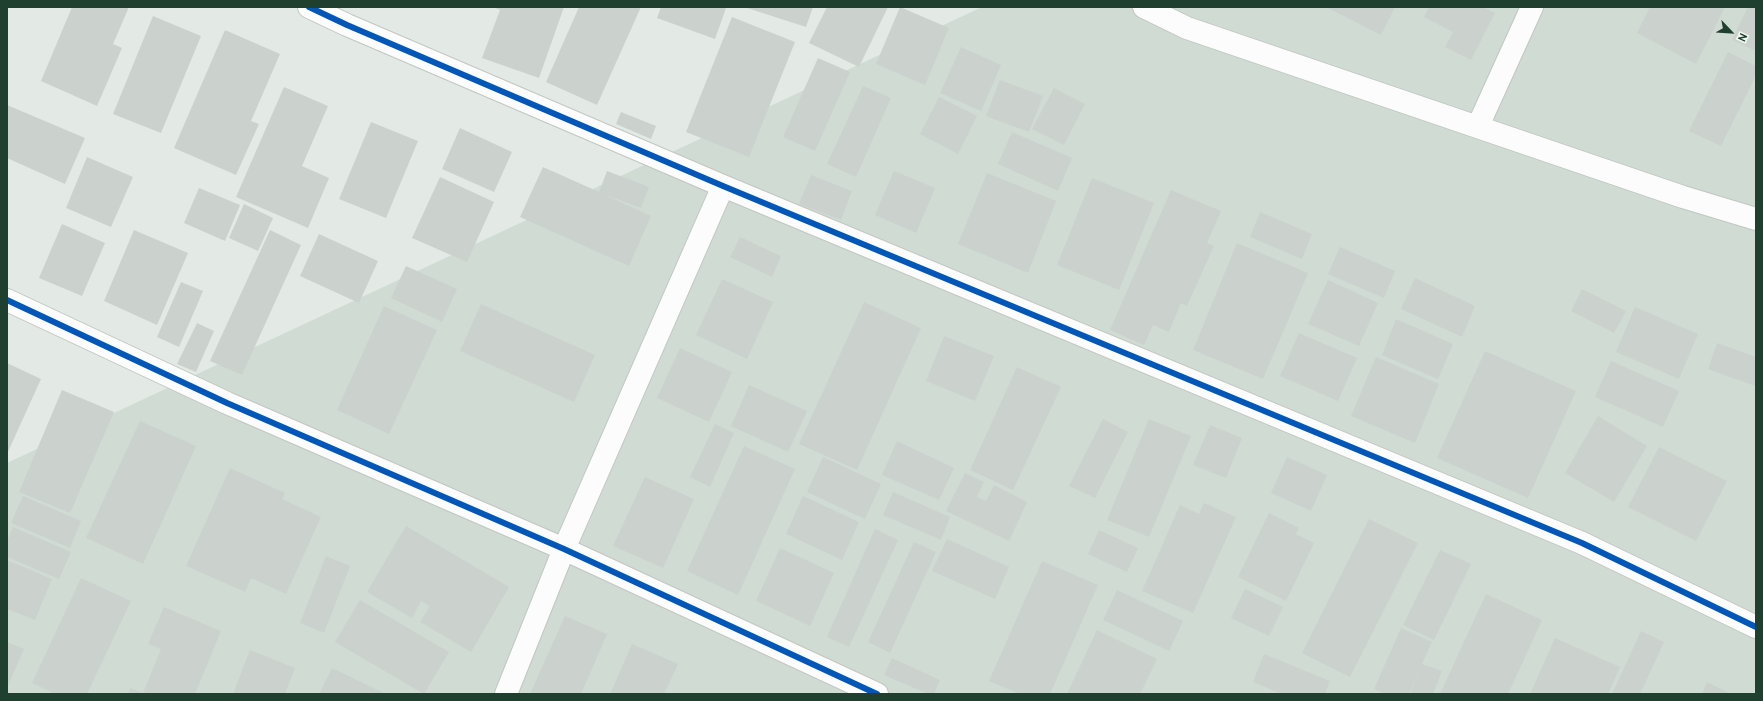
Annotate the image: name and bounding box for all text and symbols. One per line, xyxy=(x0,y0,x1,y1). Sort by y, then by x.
north arrow xyxy=(1711,12,1751,52)
text: N xyxy=(1734,31,1750,44)

